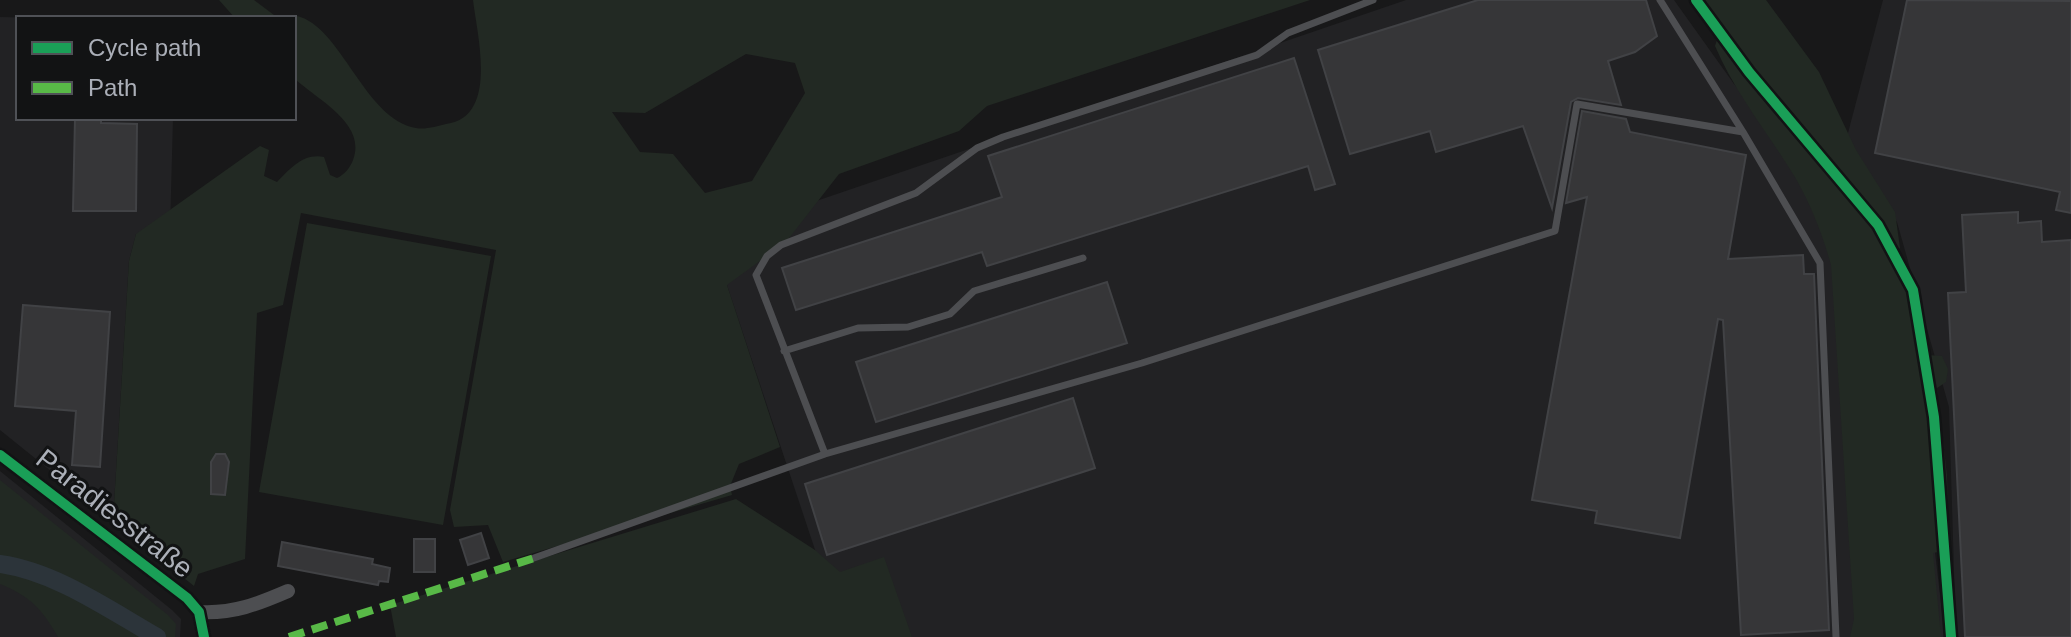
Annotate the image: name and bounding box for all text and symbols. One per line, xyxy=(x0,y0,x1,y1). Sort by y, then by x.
legend xyxy=(16,16,296,120)
text: Cycle path xyxy=(88,34,201,61)
text: Path xyxy=(88,74,137,101)
street label: Paradiesstraße xyxy=(30,443,199,584)

